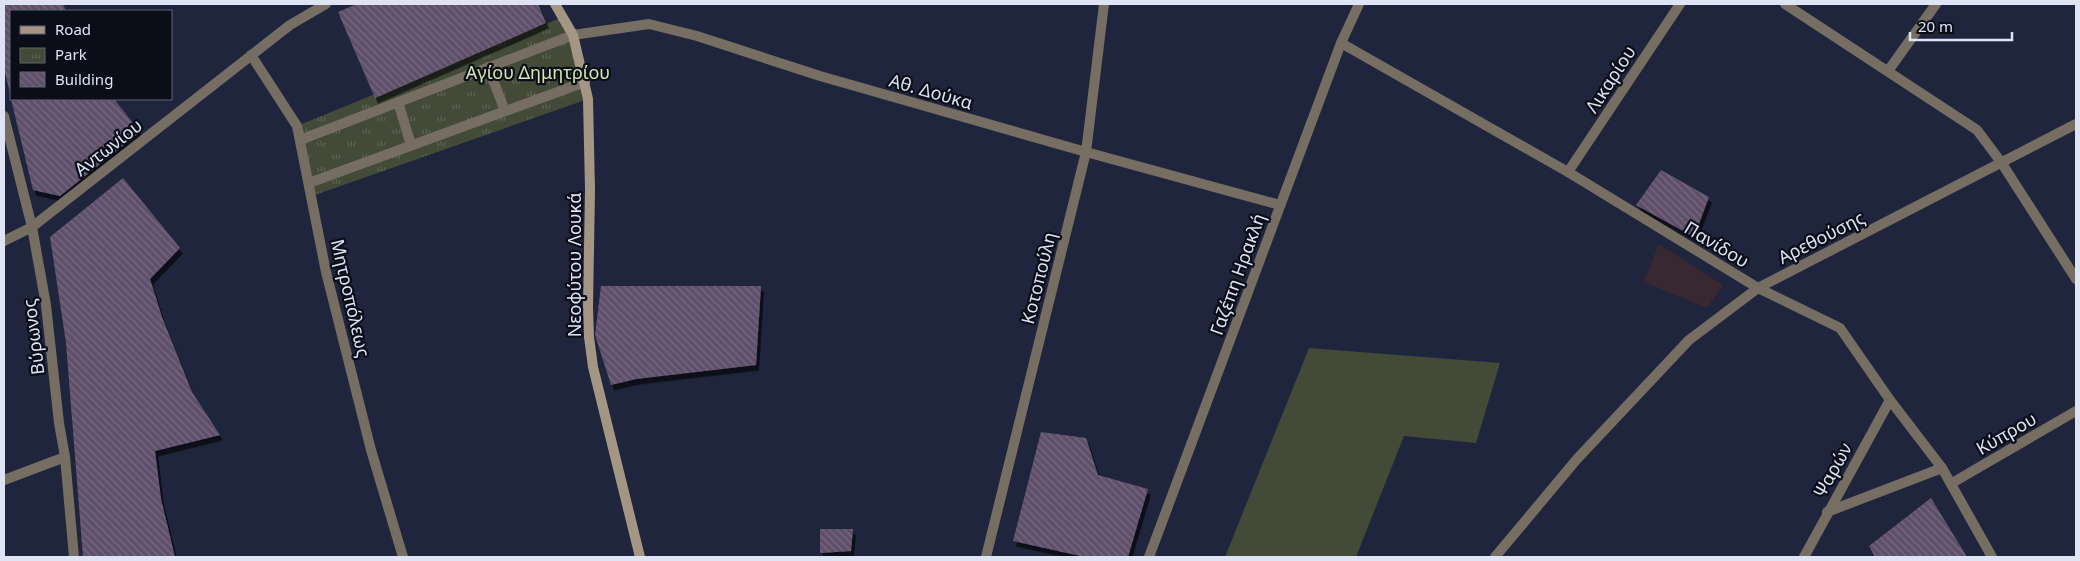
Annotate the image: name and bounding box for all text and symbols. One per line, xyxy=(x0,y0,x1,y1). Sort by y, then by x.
legend xyxy=(10,10,172,100)
scale bar xyxy=(1910,10,2012,42)
text: 20 m xyxy=(1918,16,1953,36)
text: Road xyxy=(55,19,91,39)
street label: Λικαρίου xyxy=(1579,41,1641,117)
text: Park xyxy=(55,44,87,64)
park label: Αγίου Δημητρίου xyxy=(466,60,610,84)
street label: Αθ. Δούκα xyxy=(887,68,975,114)
text: Building xyxy=(55,69,113,89)
street label: Αντωνίου xyxy=(69,113,147,181)
street label: Νεοφύτου Λουκά xyxy=(562,193,586,337)
street label: Αρεθούσης xyxy=(1774,205,1868,269)
street label: Γαζέπη Ηρακλή xyxy=(1204,210,1270,338)
street label: Πανίδου xyxy=(1680,215,1754,273)
street label: Κοτοπούλη xyxy=(1015,229,1061,327)
street label: Μητροπόλεως xyxy=(326,237,376,360)
street label: Βύρωνος xyxy=(16,298,50,376)
street label: Κύπρου xyxy=(1971,406,2041,460)
street label: Ψαρών xyxy=(1807,438,1857,502)

